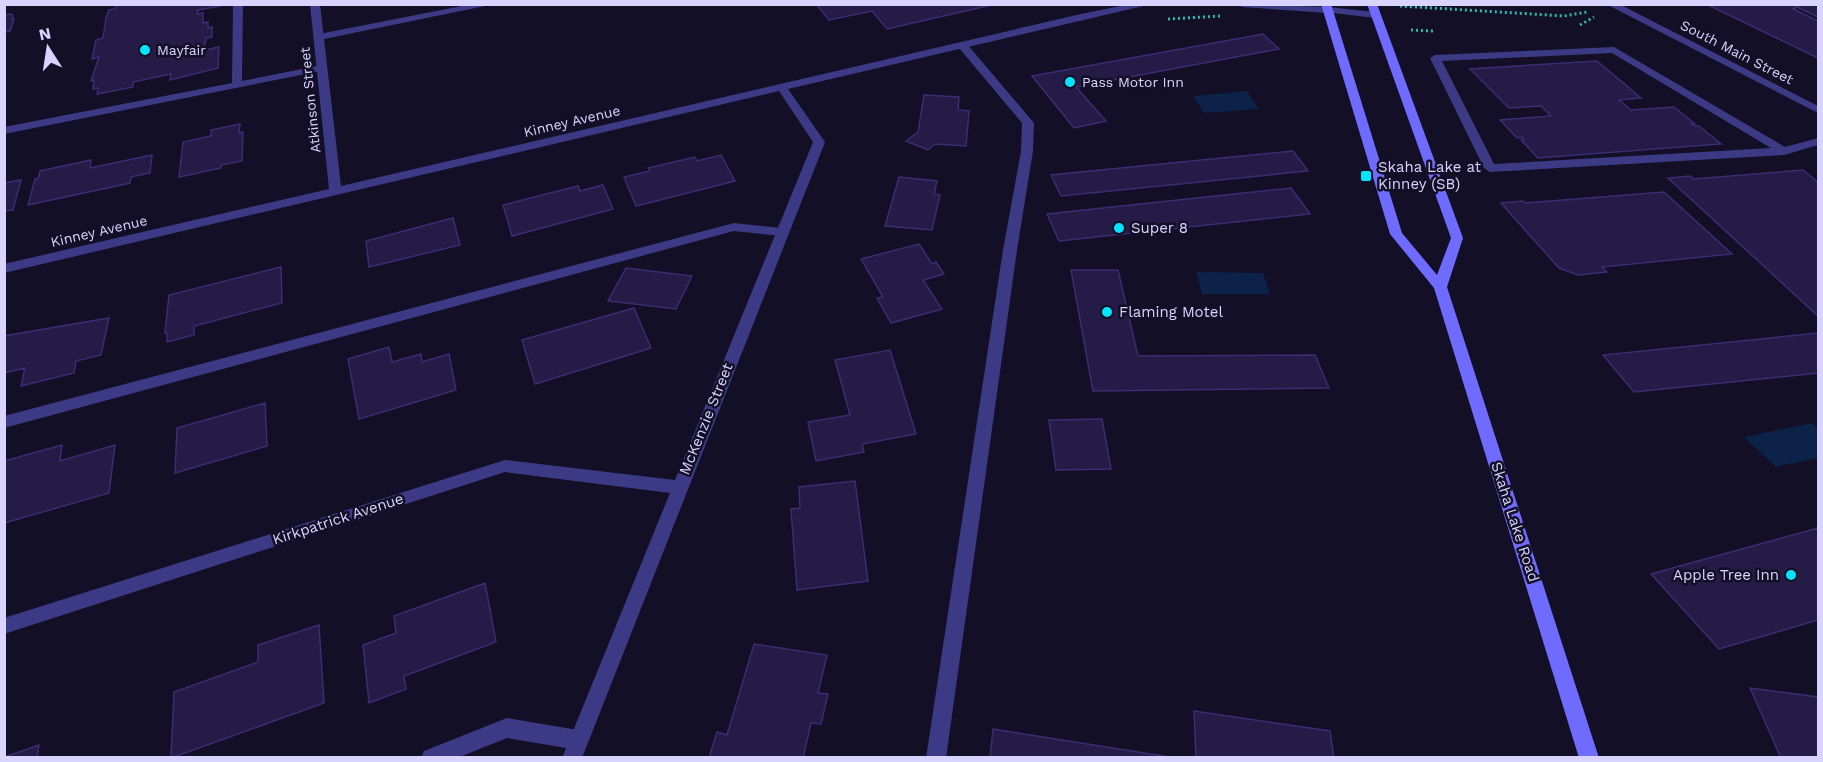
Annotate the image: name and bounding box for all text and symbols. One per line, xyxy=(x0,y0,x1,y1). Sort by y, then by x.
street label: South Main Street xyxy=(1678,17,1796,87)
north arrow xyxy=(18,18,78,78)
text: N xyxy=(37,23,53,44)
place label: Mayfair xyxy=(157,42,206,58)
marker: Mayfair xyxy=(138,43,152,57)
street label: Atkinson Street xyxy=(296,46,324,154)
place label: Pass Motor Inn xyxy=(1082,74,1184,90)
marker: Pass Motor Inn xyxy=(1063,75,1077,89)
street label: Kinney Avenue xyxy=(522,102,622,140)
place label: Skaha Lake at Kinney (SB) xyxy=(1378,158,1482,193)
marker: Skaha Lake at Kinney (SB) xyxy=(1359,169,1373,183)
street label: Kinney Avenue xyxy=(49,212,149,250)
place label: Super 8 xyxy=(1131,219,1188,237)
marker: Super 8 xyxy=(1112,221,1126,235)
place label: Flaming Motel xyxy=(1119,303,1223,321)
marker: Flaming Motel xyxy=(1100,305,1114,319)
street label: McKenzie Street xyxy=(675,360,737,478)
street label: Skaha Lake Road xyxy=(1487,460,1543,584)
street label: Kirkpatrick Avenue xyxy=(270,489,406,549)
place label: Apple Tree Inn xyxy=(1673,566,1779,584)
marker: Apple Tree Inn xyxy=(1784,568,1798,582)

